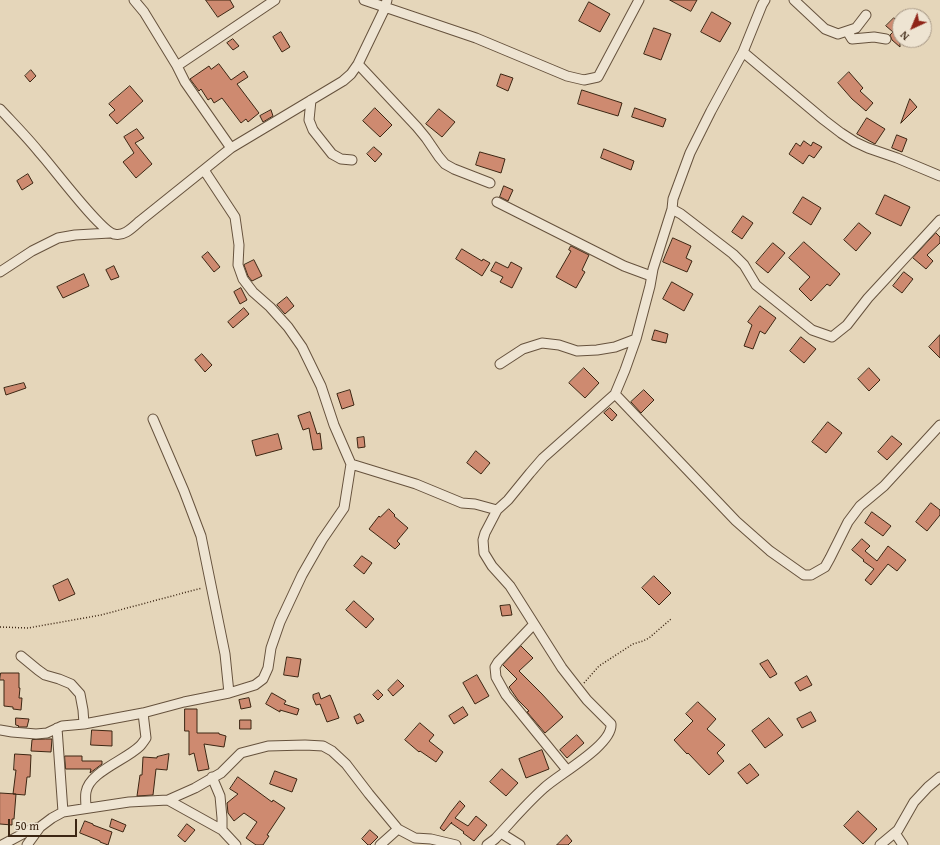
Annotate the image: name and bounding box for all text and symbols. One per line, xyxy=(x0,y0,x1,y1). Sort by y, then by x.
north arrow xyxy=(892,8,932,48)
text: N xyxy=(896,28,913,44)
scale bar xyxy=(10,811,79,837)
text: 50 m xyxy=(15,817,39,834)

